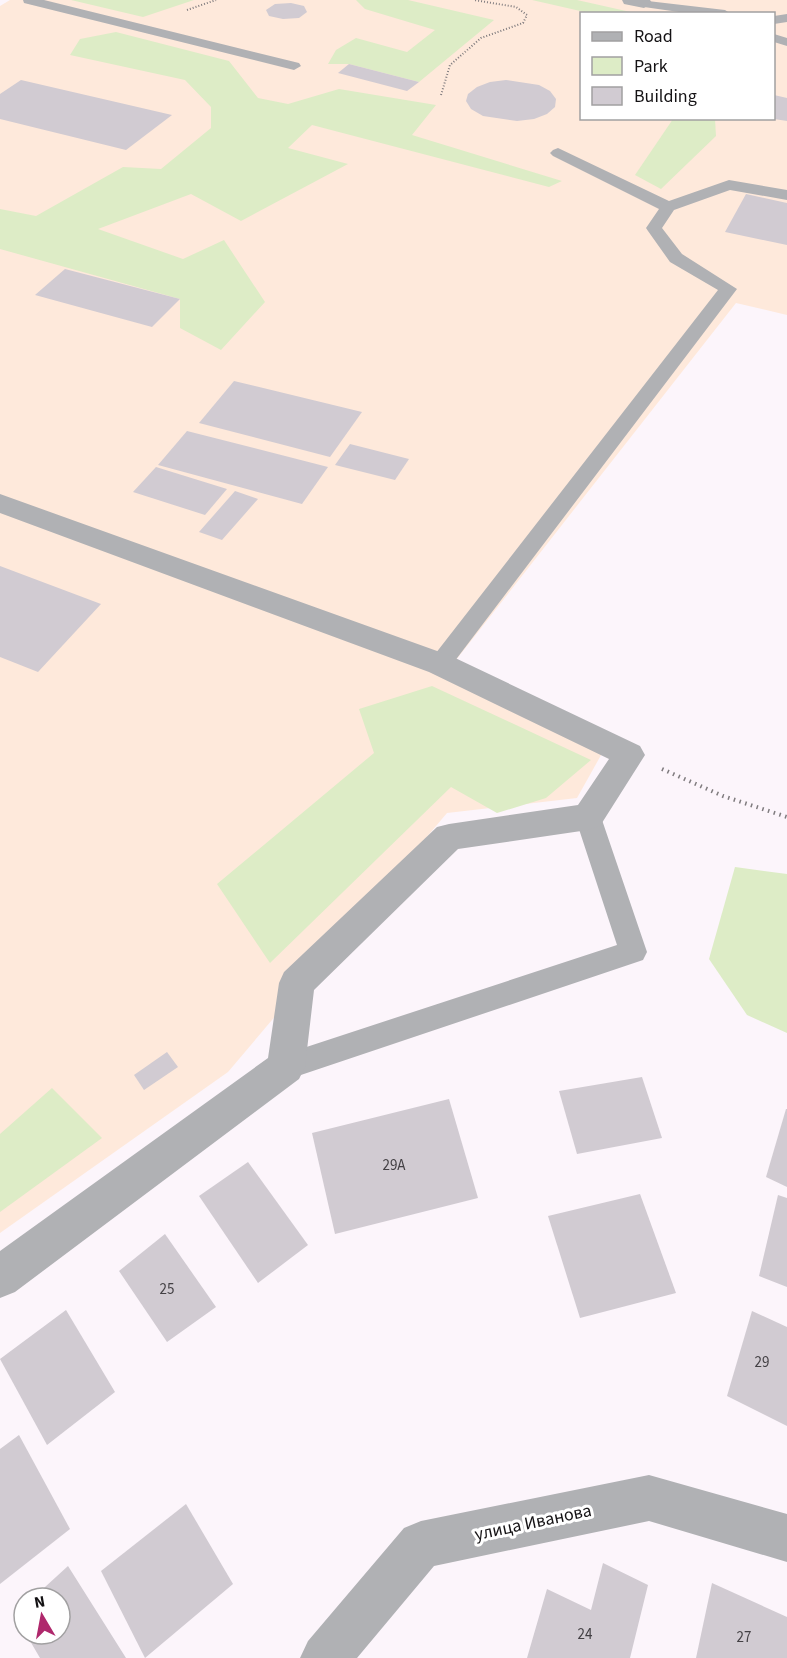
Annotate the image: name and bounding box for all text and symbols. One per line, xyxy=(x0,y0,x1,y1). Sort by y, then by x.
legend xyxy=(580,12,775,120)
text: Road xyxy=(634,24,673,49)
text: Park xyxy=(634,54,668,79)
text: Building xyxy=(634,84,697,109)
house number: 29А xyxy=(382,1155,406,1176)
house number: 25 xyxy=(160,1279,174,1300)
house number: 29 xyxy=(755,1352,769,1373)
street label: улица Иванова xyxy=(472,1498,594,1547)
north arrow xyxy=(12,1586,72,1646)
text: N xyxy=(32,1590,47,1614)
house number: 24 xyxy=(578,1624,593,1645)
house number: 27 xyxy=(737,1627,751,1648)

